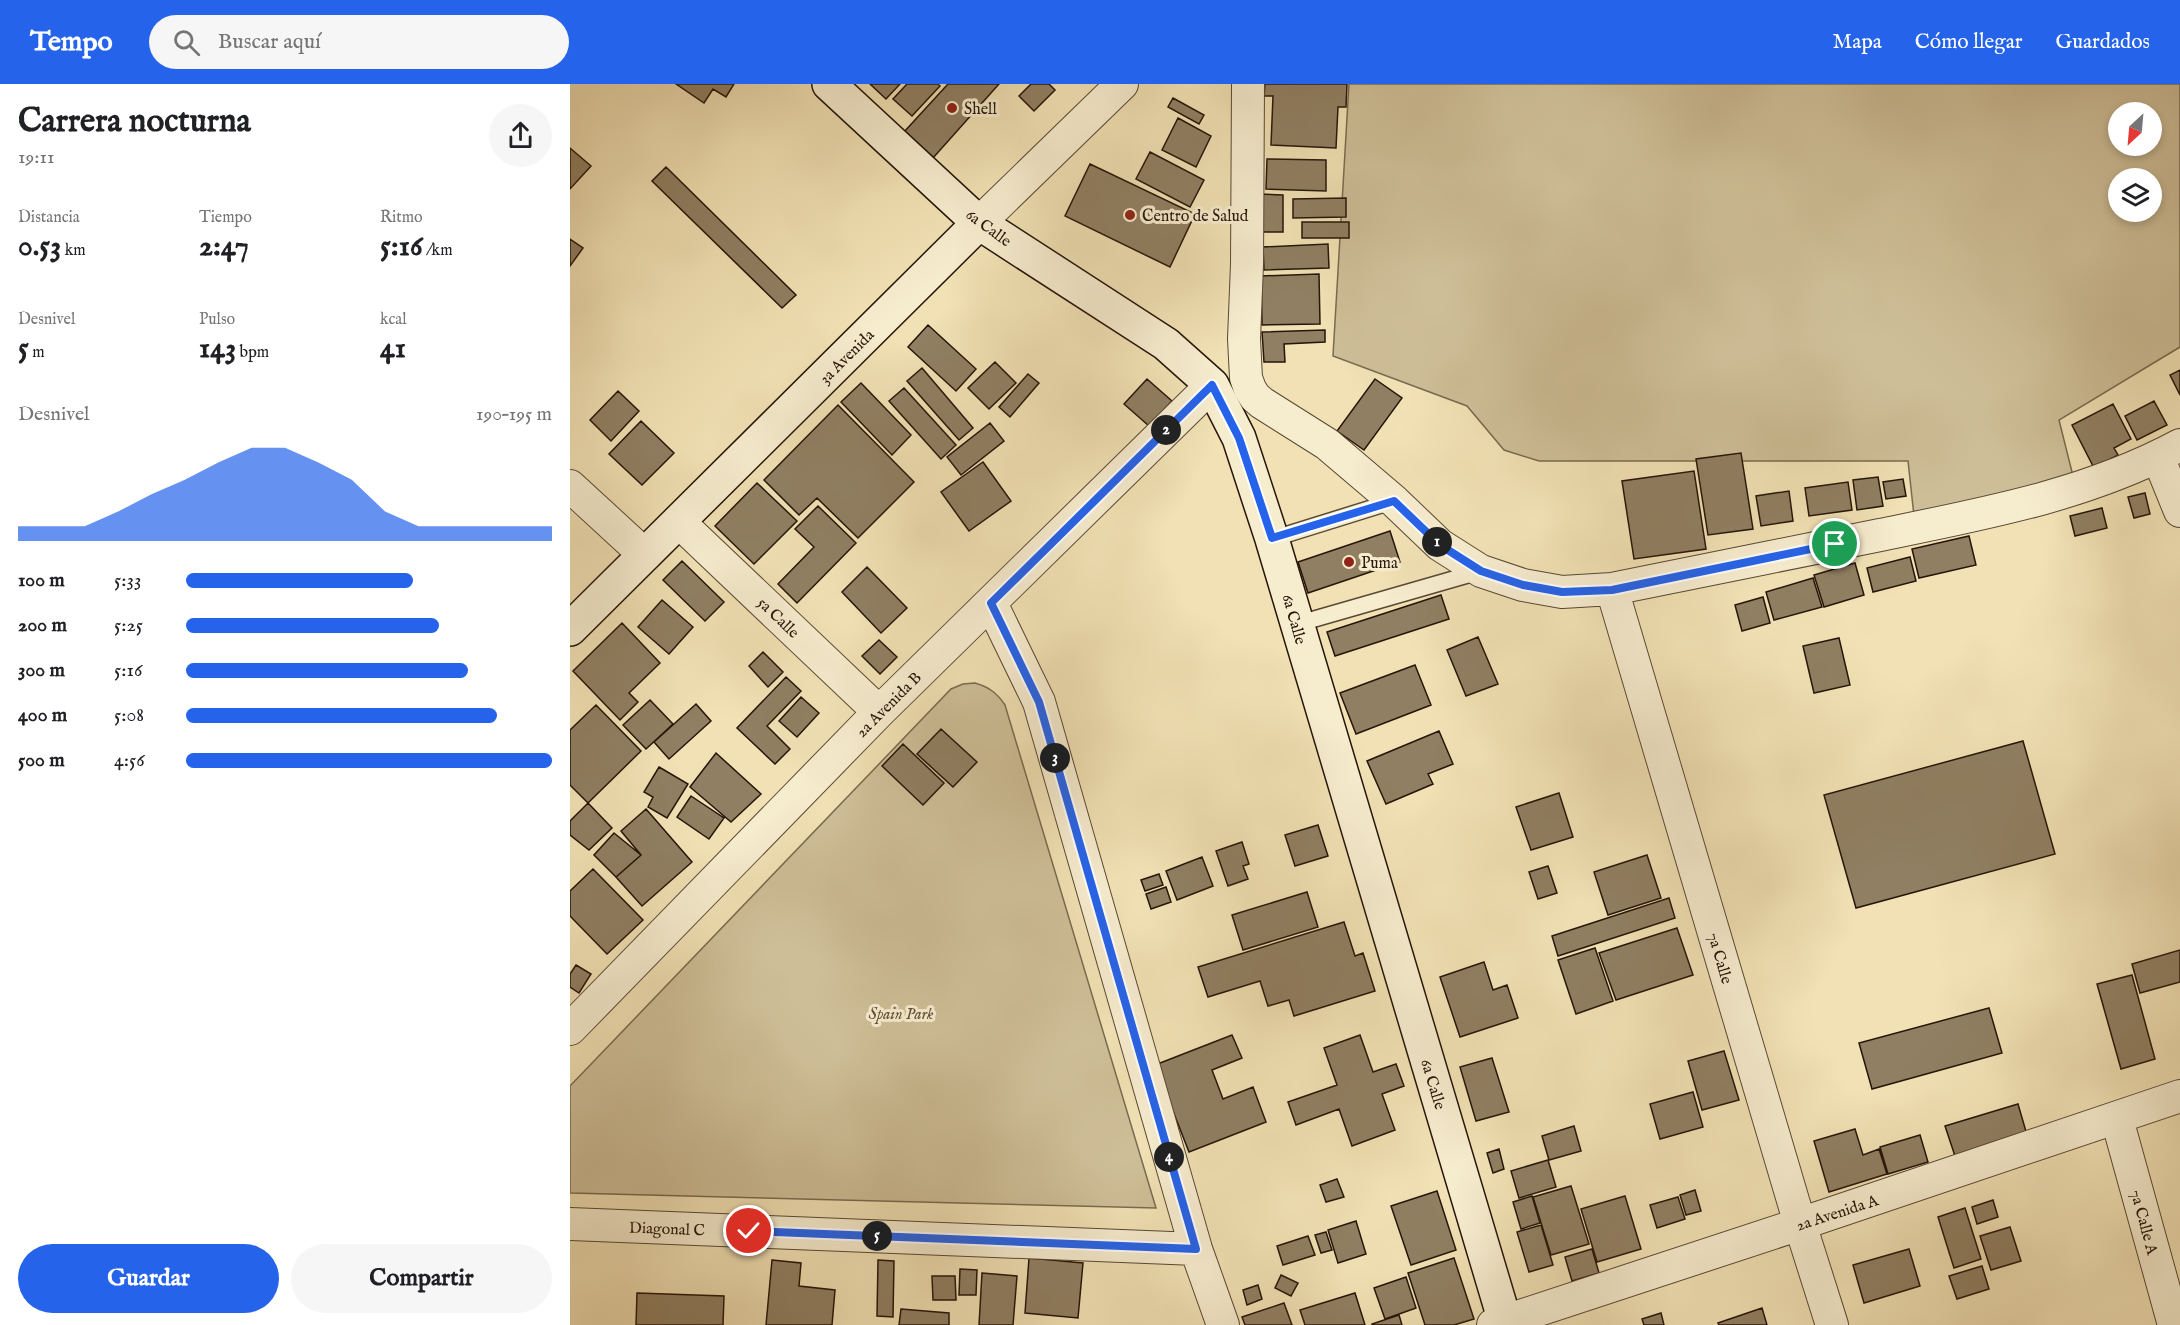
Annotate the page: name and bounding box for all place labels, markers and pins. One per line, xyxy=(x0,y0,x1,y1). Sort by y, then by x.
place label: Shell xyxy=(964,100,997,120)
marker: Shell xyxy=(945,101,959,115)
place label: Centro de Salud xyxy=(1142,207,1249,227)
marker: Centro de Salud xyxy=(1123,208,1137,222)
pin: 2 xyxy=(1151,415,1181,445)
pin xyxy=(1809,518,1860,569)
pin: 1 xyxy=(1422,527,1452,557)
place label: Puma xyxy=(1361,554,1398,574)
marker: Puma xyxy=(1342,555,1356,569)
pin: 3 xyxy=(1040,743,1070,773)
pin: 4 xyxy=(1154,1142,1184,1172)
pin xyxy=(723,1205,774,1256)
pin: 5 xyxy=(862,1221,892,1251)

